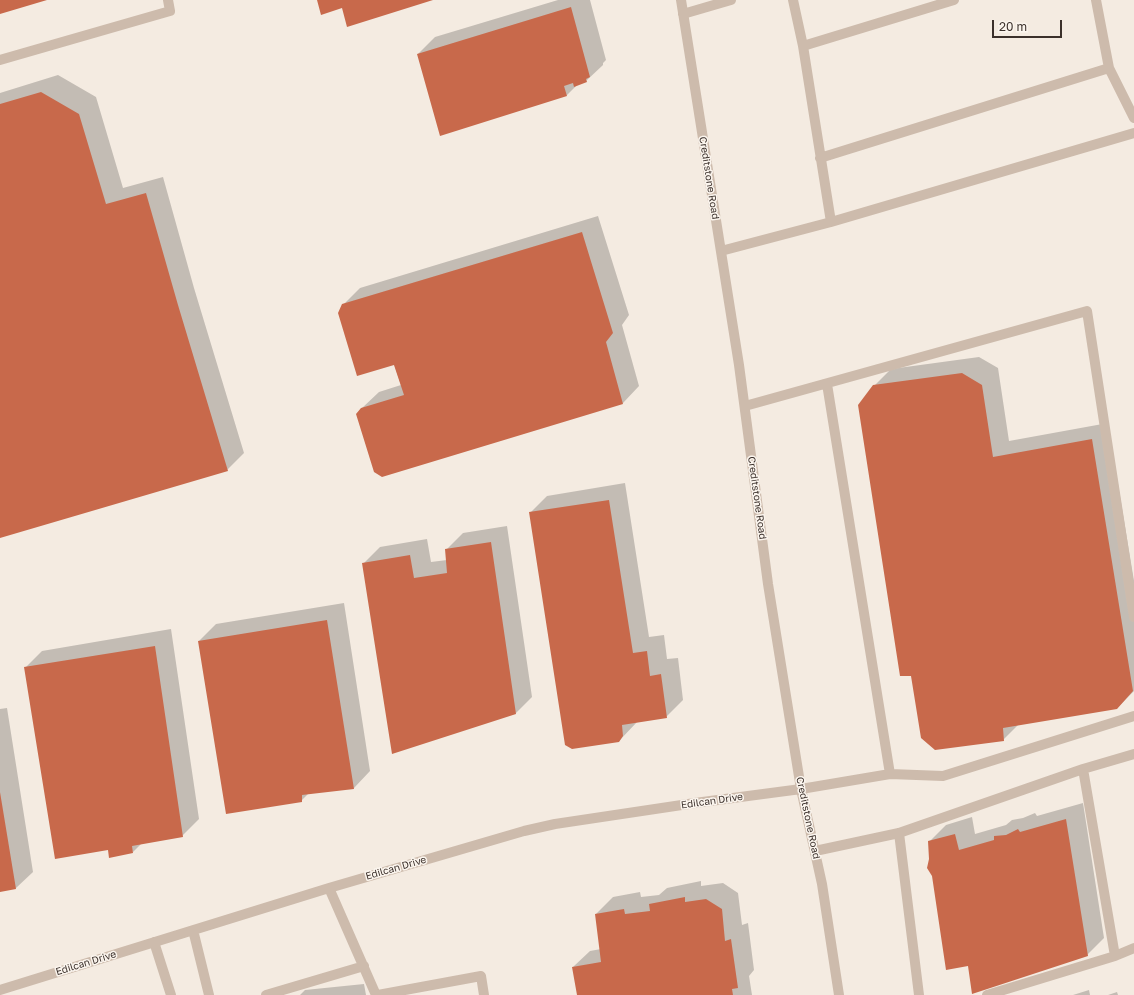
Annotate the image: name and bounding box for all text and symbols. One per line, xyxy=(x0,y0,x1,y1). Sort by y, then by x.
scale bar xyxy=(994,12,1064,38)
text: 20 m xyxy=(999,19,1027,34)
street label: Creditstone Road xyxy=(697,136,721,220)
street label: Creditstone Road xyxy=(745,456,769,540)
street label: Creditstone Road xyxy=(793,776,823,860)
street label: Edilcan Drive xyxy=(680,791,744,811)
street label: Edilcan Drive xyxy=(364,854,428,882)
street label: Edilcan Drive xyxy=(54,948,118,978)

